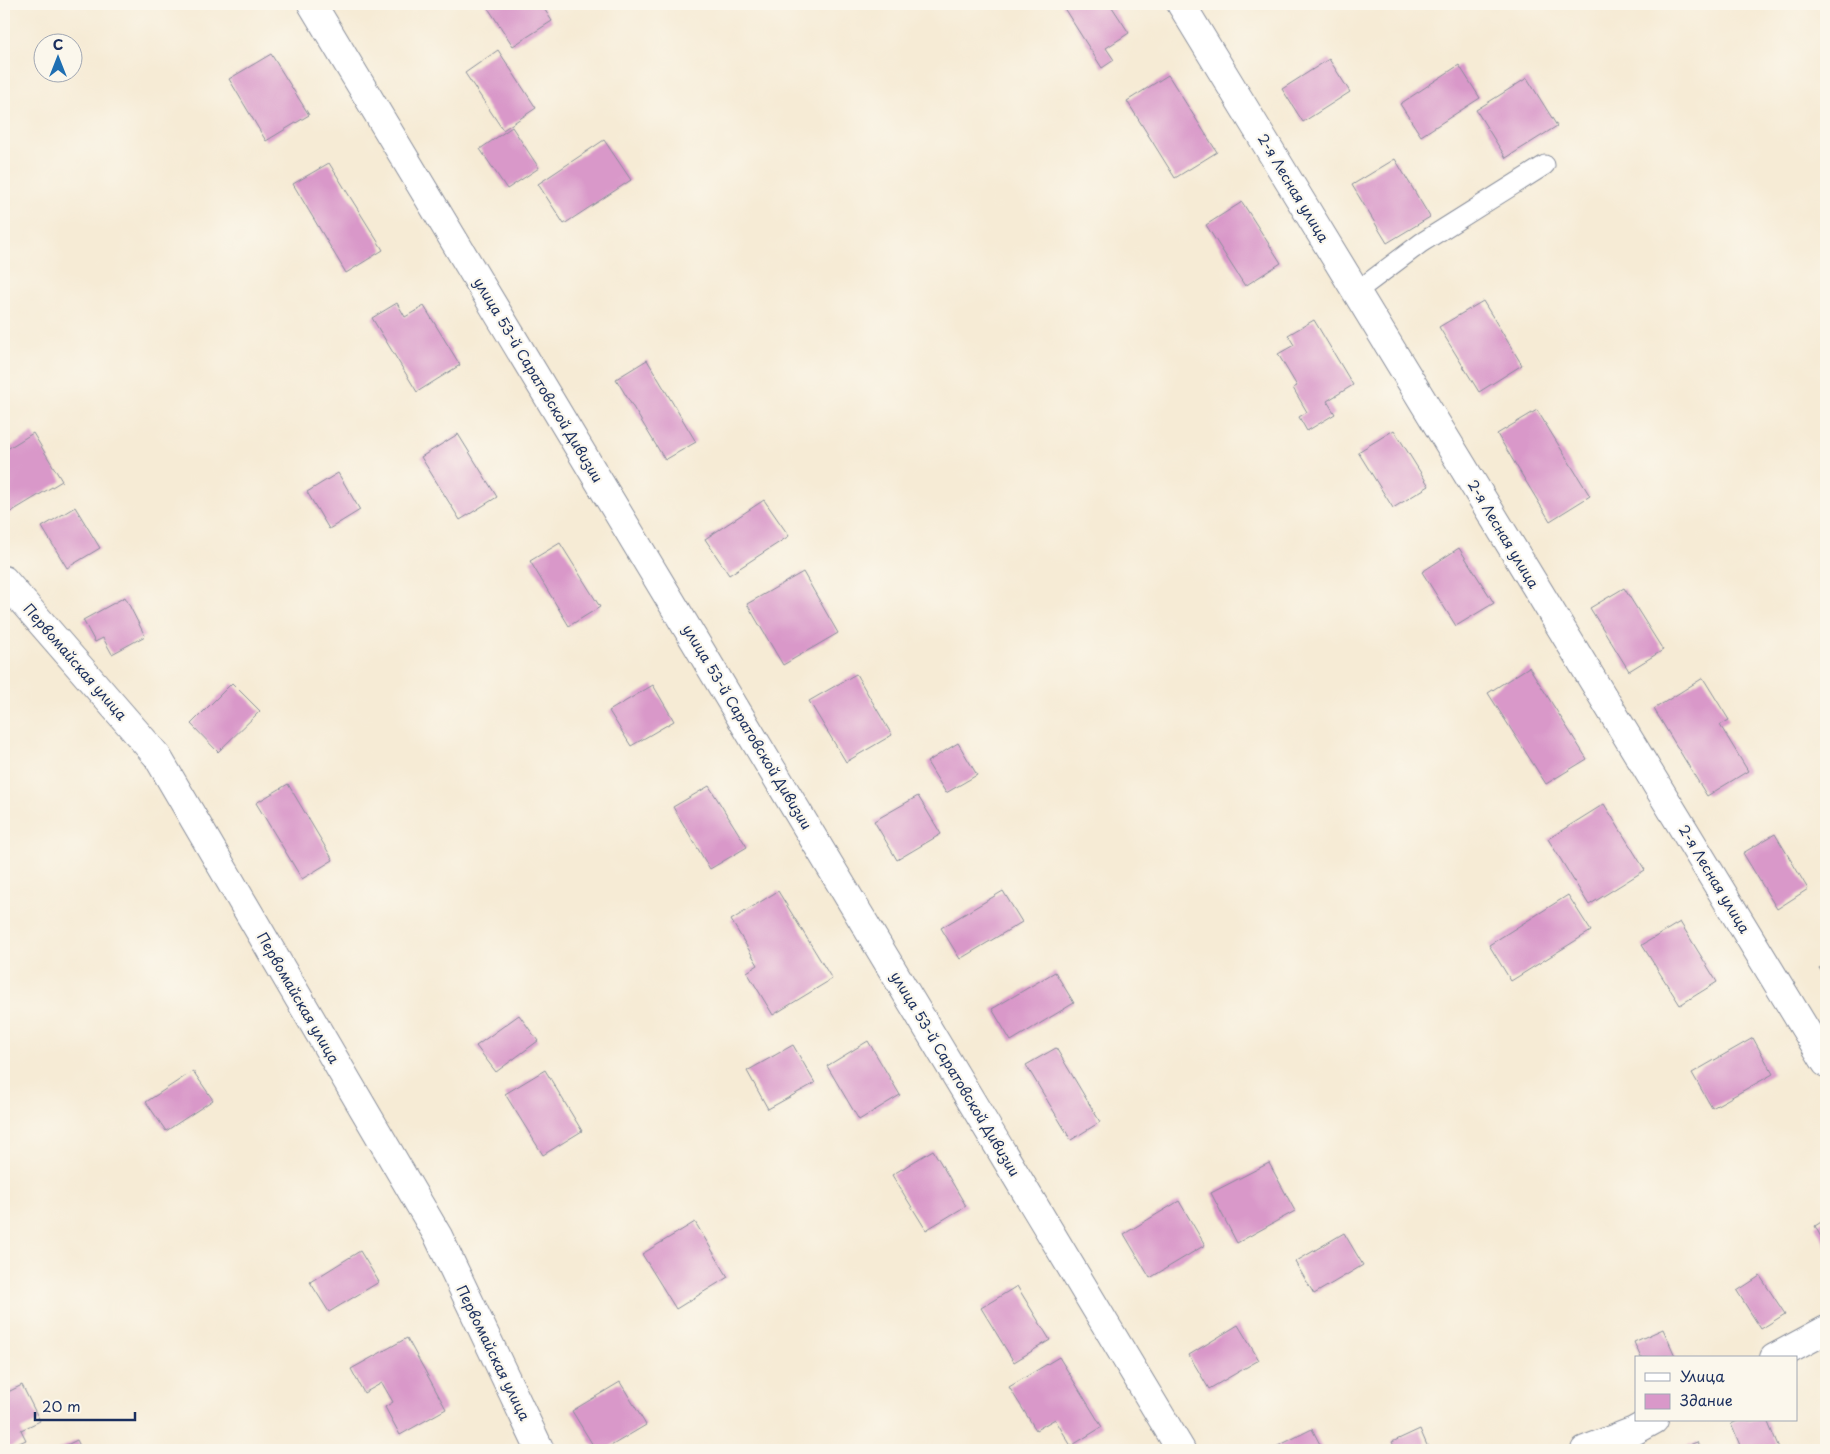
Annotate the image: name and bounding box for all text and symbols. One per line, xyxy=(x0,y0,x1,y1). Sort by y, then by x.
north arrow xyxy=(32,32,82,82)
text: С xyxy=(53,34,63,55)
street label: 2-я Лесная улица xyxy=(1253,129,1334,246)
street label: улица 53-й Саратовской Дивизии xyxy=(469,273,608,486)
street label: 2-я Лесная улица xyxy=(1463,475,1544,592)
street label: Первомайская улица xyxy=(19,599,132,725)
street label: улица 53-й Саратовской Дивизии xyxy=(678,620,817,833)
street label: 2-я Лесная улица xyxy=(1674,820,1755,937)
street label: Первомайская улица xyxy=(252,928,345,1067)
street label: улица 53-й Саратовской Дивизии xyxy=(886,967,1025,1180)
street label: Первомайская улица xyxy=(451,1281,536,1424)
legend xyxy=(1635,1356,1798,1422)
text: Улица xyxy=(1680,1364,1725,1387)
text: Здание xyxy=(1680,1388,1733,1411)
scale bar xyxy=(35,1389,135,1421)
text: 20 m xyxy=(42,1394,81,1417)

